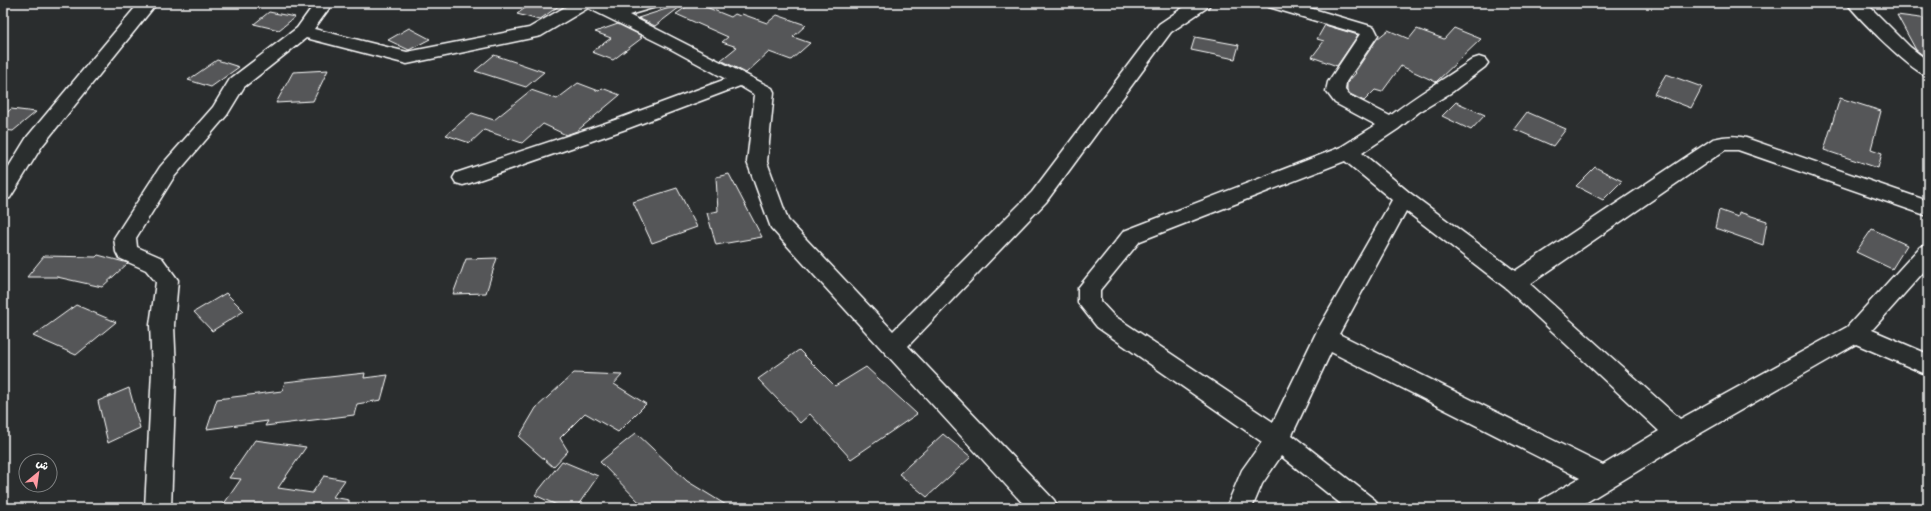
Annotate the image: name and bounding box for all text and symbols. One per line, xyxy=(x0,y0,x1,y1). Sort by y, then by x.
north arrow xyxy=(18,453,58,493)
text: ش xyxy=(34,453,53,474)

